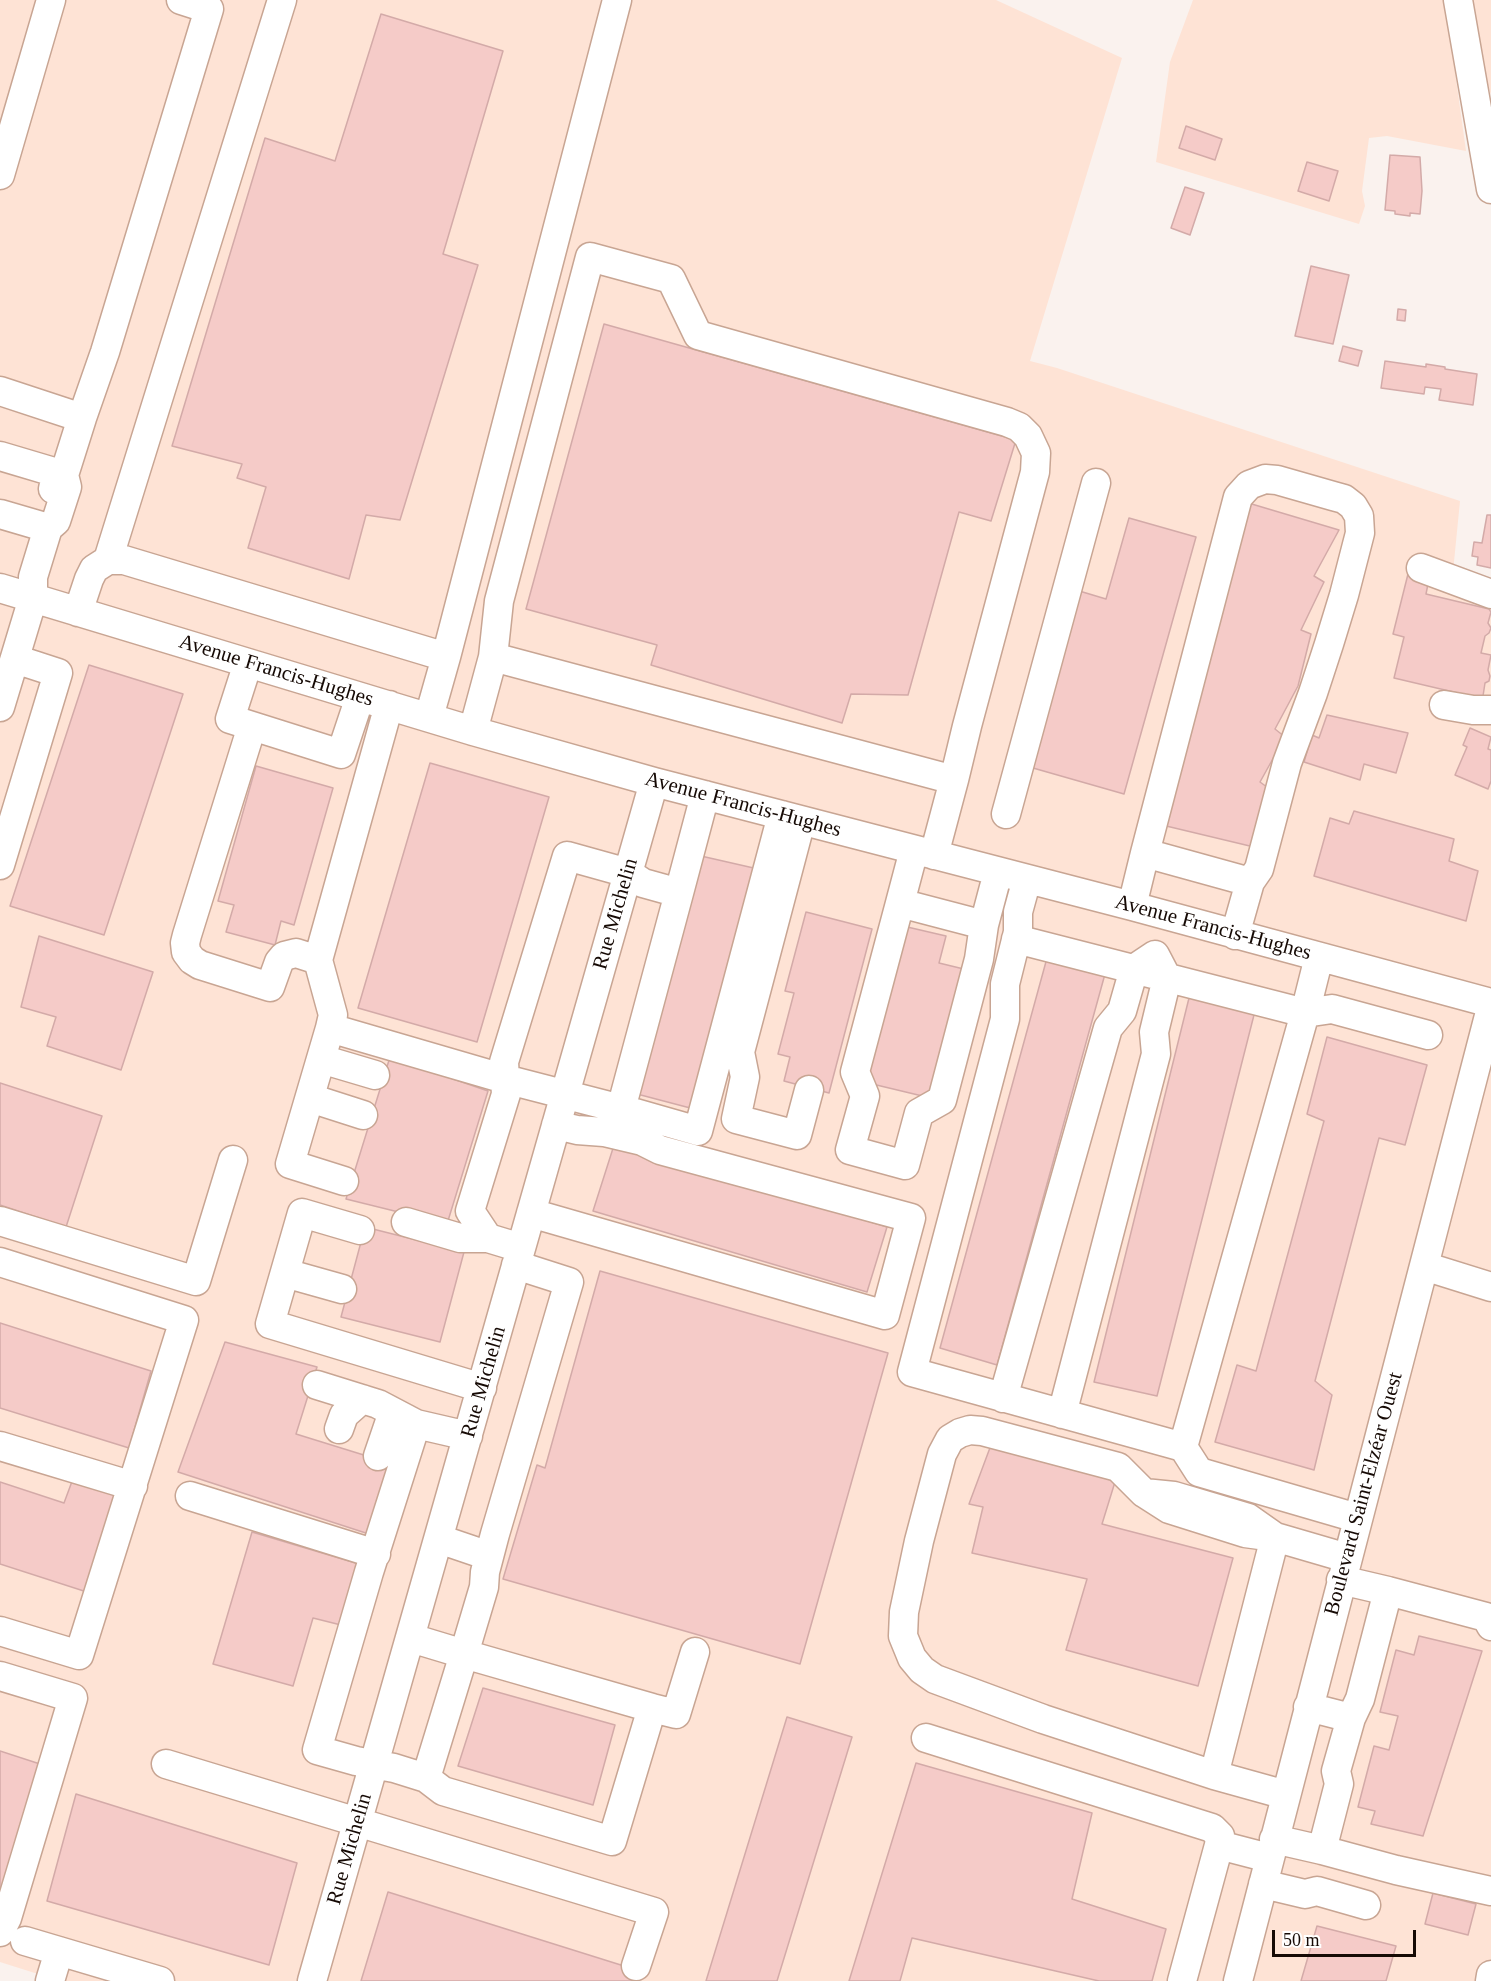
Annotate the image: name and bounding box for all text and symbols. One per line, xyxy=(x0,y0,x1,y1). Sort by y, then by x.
street label: Avenue Francis-Hughes xyxy=(176,629,376,713)
street label: Avenue Francis-Hughes xyxy=(642,767,844,843)
street label: Rue Michelin xyxy=(588,855,644,973)
street label: Avenue Francis-Hughes xyxy=(1112,890,1314,966)
street label: Rue Michelin xyxy=(456,1323,512,1441)
street label: Boulevard Saint-Elzéar Ouest xyxy=(1319,1370,1409,1618)
street label: Rue Michelin xyxy=(322,1790,378,1908)
scale bar xyxy=(1275,1918,1419,1956)
text: 50 m xyxy=(1283,1930,1320,1950)

